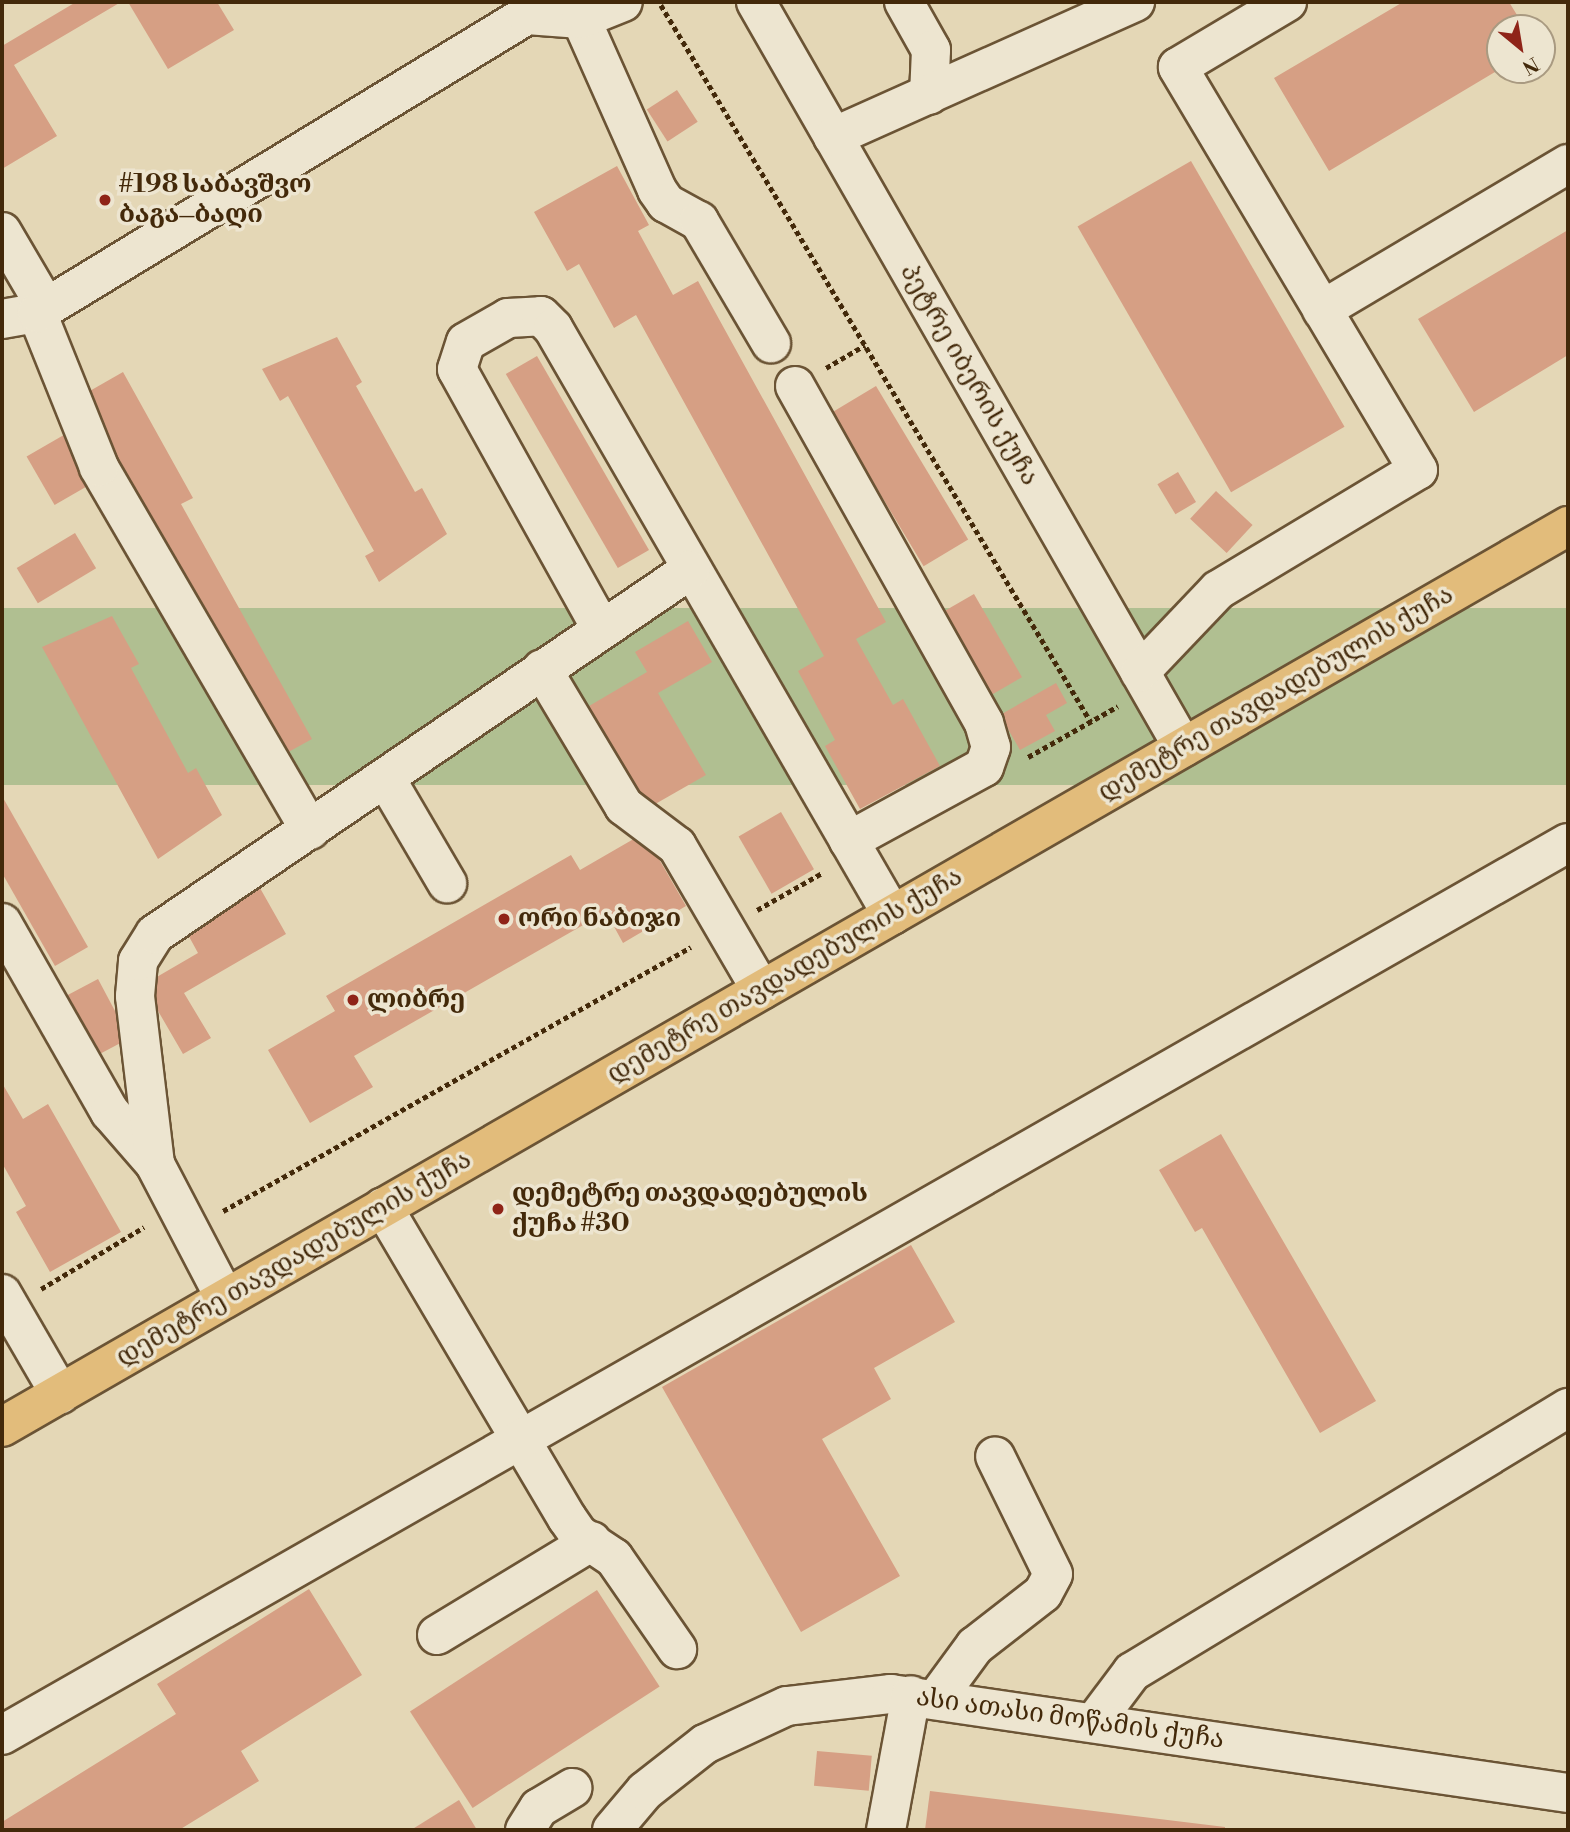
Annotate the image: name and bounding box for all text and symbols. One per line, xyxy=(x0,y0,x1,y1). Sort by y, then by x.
north arrow xyxy=(1486,14,1556,84)
text: N xyxy=(1518,51,1543,80)
place label: #198 საბავშვო ბაგა–ბაღი xyxy=(119,169,311,230)
marker: #198 საბავშვო ბაგა–ბაღი xyxy=(97,192,113,208)
street label: პეტრე იბერის ქუჩა xyxy=(893,259,1045,491)
street label: დემეტრე თავდადებულის ქუჩა xyxy=(1093,579,1459,809)
street label: დემეტრე თავდადებულის ქუჩა xyxy=(602,861,968,1091)
place label: ორი ნაბიჯი xyxy=(518,903,681,935)
marker: ორი ნაბიჯი xyxy=(496,911,512,927)
place label: ლიბრე xyxy=(367,984,465,1016)
marker: ლიბრე xyxy=(345,992,361,1008)
street label: დემეტრე თავდადებულის ქუჩა xyxy=(111,1144,477,1374)
place label: დემეტრე თავდადებულის ქუჩა #30 xyxy=(512,1178,868,1240)
marker: დემეტრე თავდადებულის ქუჩა #30 xyxy=(490,1201,506,1217)
street label: ასი ათასი მოწამის ქუჩა xyxy=(914,1682,1226,1756)

